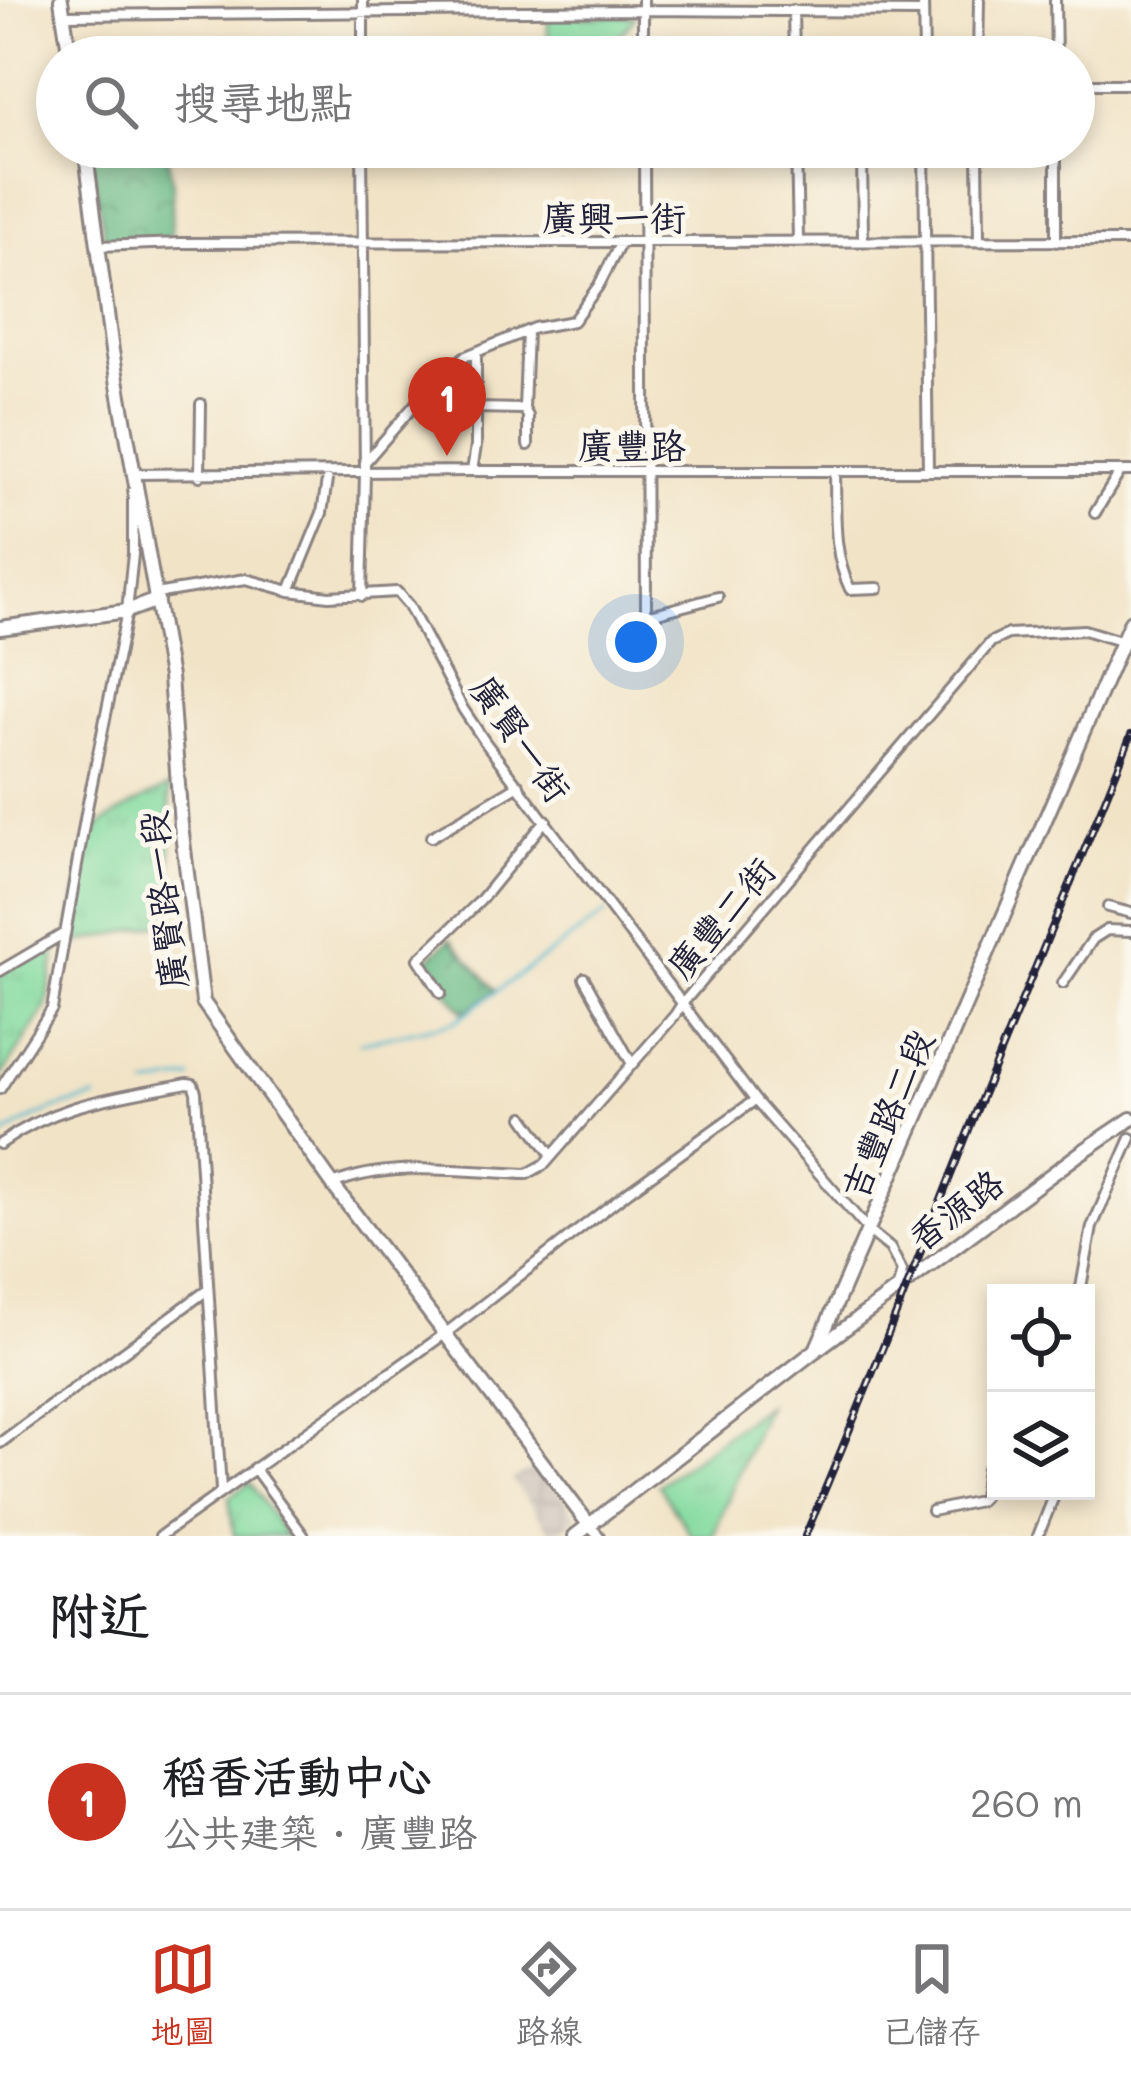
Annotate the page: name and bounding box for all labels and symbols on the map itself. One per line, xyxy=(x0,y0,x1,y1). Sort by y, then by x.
street label: 廣興一街 xyxy=(542,193,686,240)
pin: 1 xyxy=(408,357,486,456)
street label: 廣豐路 xyxy=(578,421,686,468)
your location xyxy=(606,612,666,672)
street label: 廣賢一街 xyxy=(461,666,583,810)
street label: 廣賢路一段 xyxy=(128,808,196,992)
street label: 廣豐二街 xyxy=(656,847,784,987)
street label: 吉豐路二段 xyxy=(829,1022,943,1206)
street label: 香源路 xyxy=(898,1158,1012,1260)

